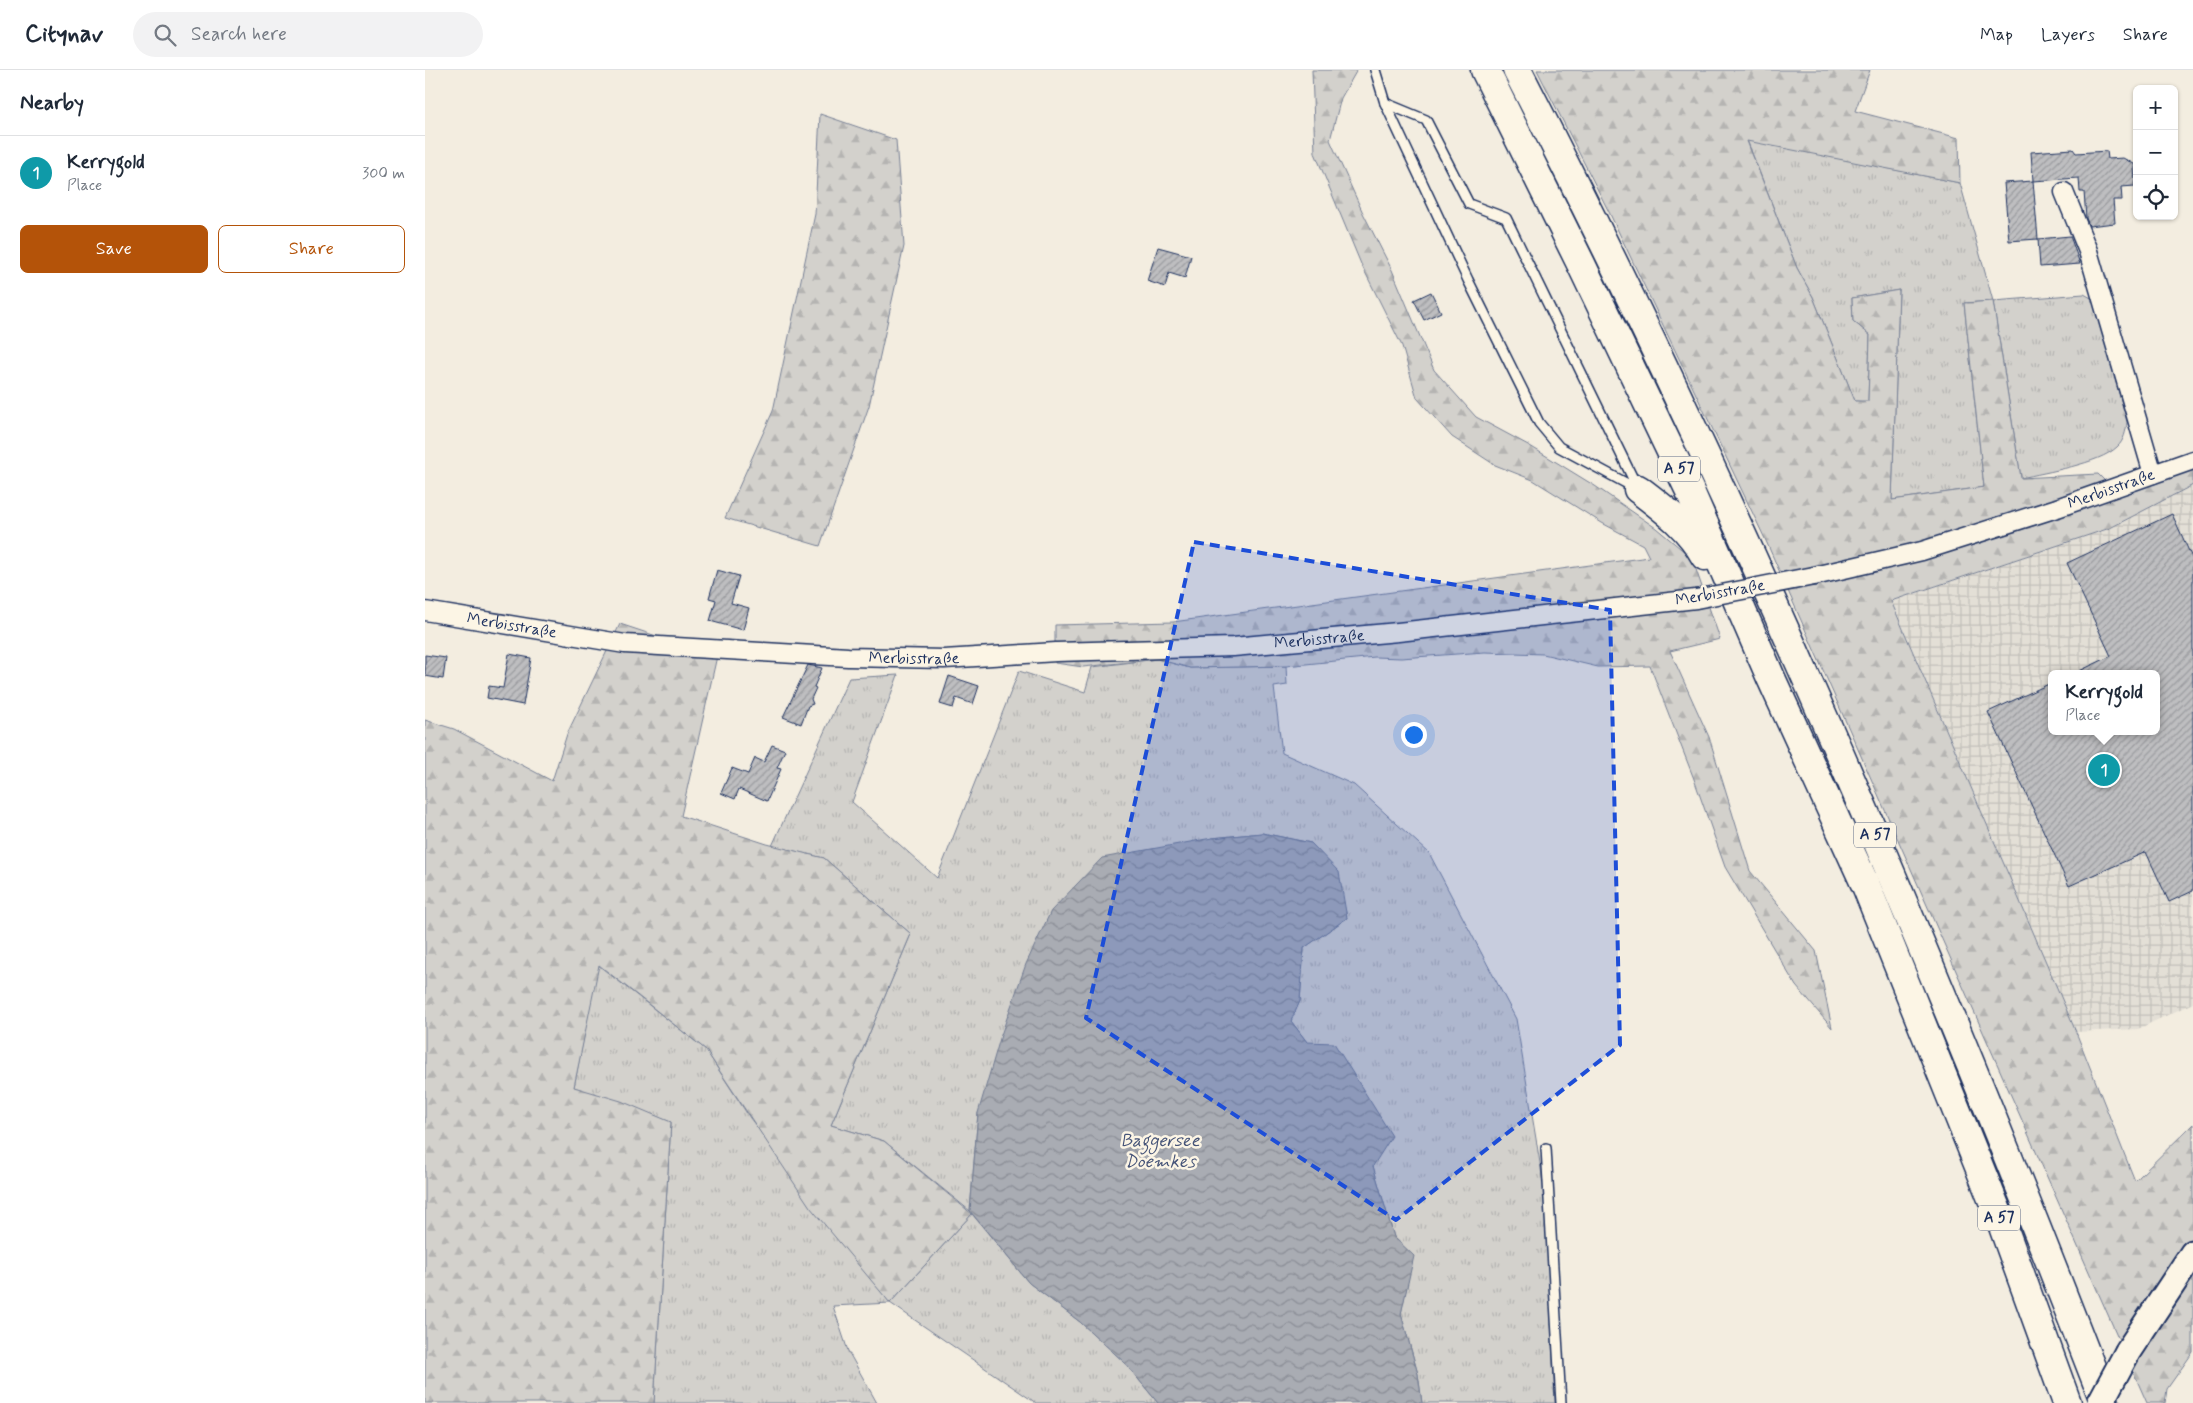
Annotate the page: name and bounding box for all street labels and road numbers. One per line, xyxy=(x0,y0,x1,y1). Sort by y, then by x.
road number: A 57 xyxy=(1658,456,1700,482)
street label: Merbisstraße xyxy=(2065,464,2158,514)
street label: Merbisstraße xyxy=(1674,575,1767,611)
street label: Merbisstraße xyxy=(465,608,558,643)
street label: Merbisstraße xyxy=(1273,625,1365,654)
street label: Merbisstraße xyxy=(868,647,960,670)
road number: A 57 xyxy=(1854,822,1896,848)
road number: A 57 xyxy=(1978,1206,2020,1230)

